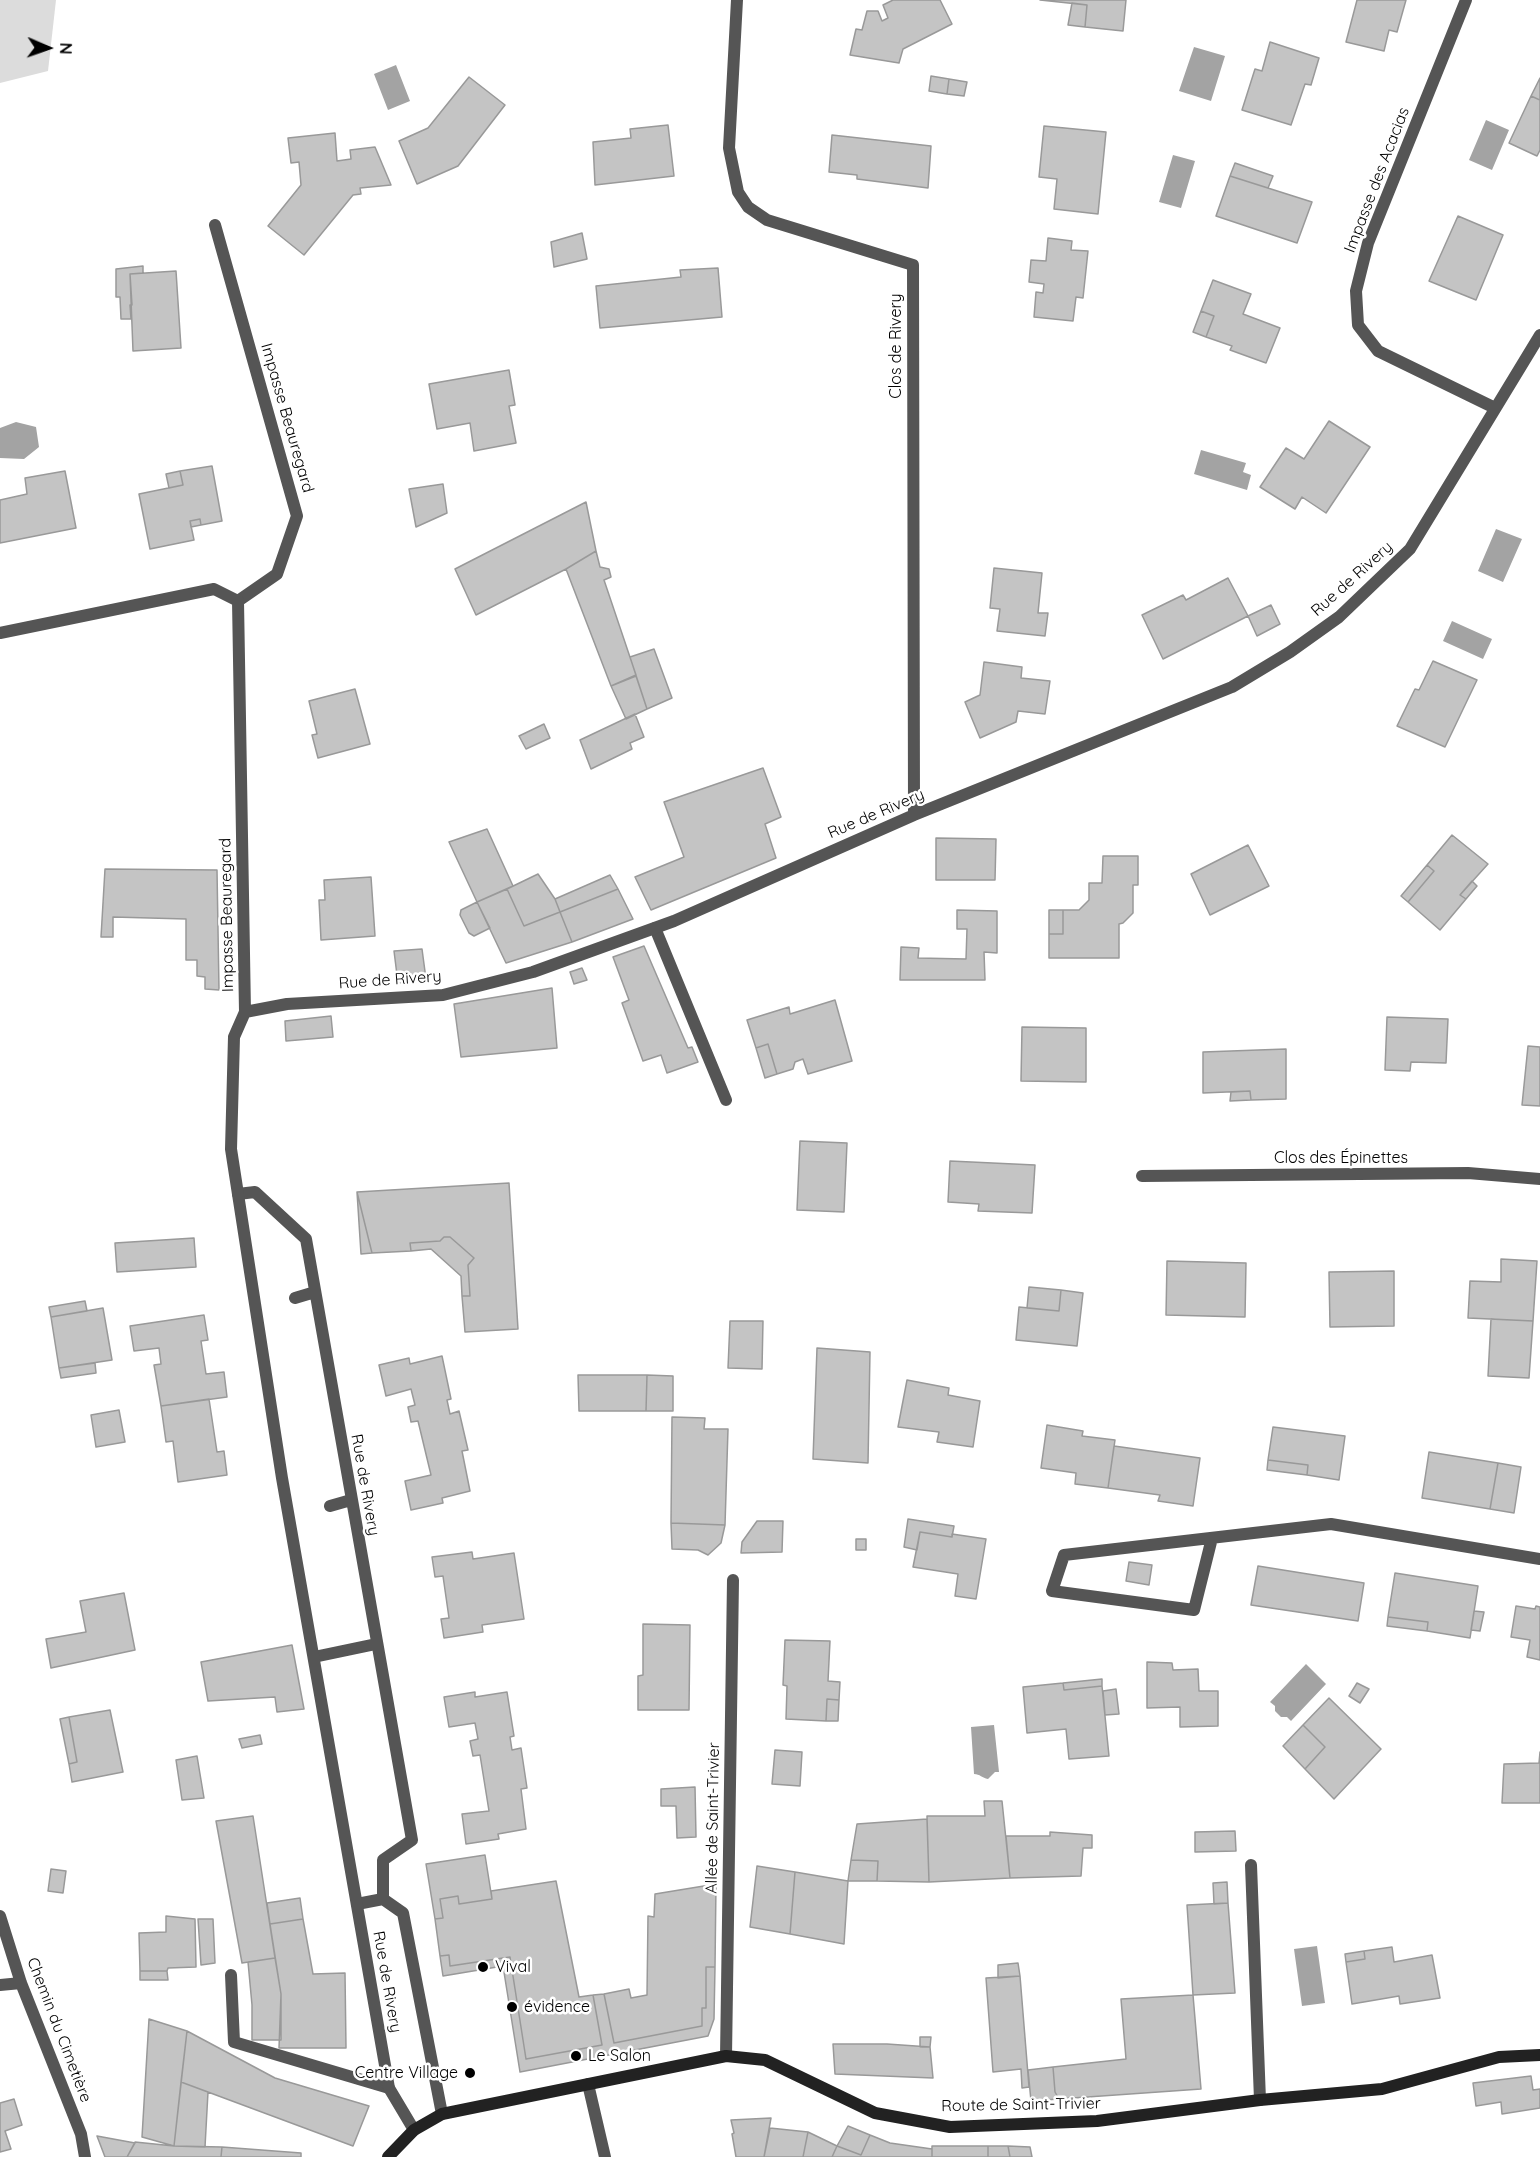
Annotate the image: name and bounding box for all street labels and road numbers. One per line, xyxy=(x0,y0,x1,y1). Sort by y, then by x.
street label: Impasse des Acacias xyxy=(1340,105,1414,255)
street label: Clos de Rivery xyxy=(886,293,906,399)
street label: Impasse Beauregard xyxy=(256,341,318,495)
street label: Rue de Rivery xyxy=(1307,537,1397,621)
street label: Rue de Rivery xyxy=(825,785,927,843)
street label: Impasse Beauregard xyxy=(216,838,238,992)
street label: Rue de Rivery xyxy=(338,967,442,993)
street label: Clos des Épinettes xyxy=(1274,1148,1408,1168)
street label: Rue de Rivery xyxy=(347,1433,383,1537)
street label: Allée de Saint-Trivier xyxy=(702,1742,724,1894)
street label: Rue de Rivery xyxy=(369,1930,405,2034)
street label: Chemin du Cimetière xyxy=(22,1955,96,2105)
street label: Route de Saint-Trivier xyxy=(941,2094,1101,2116)

